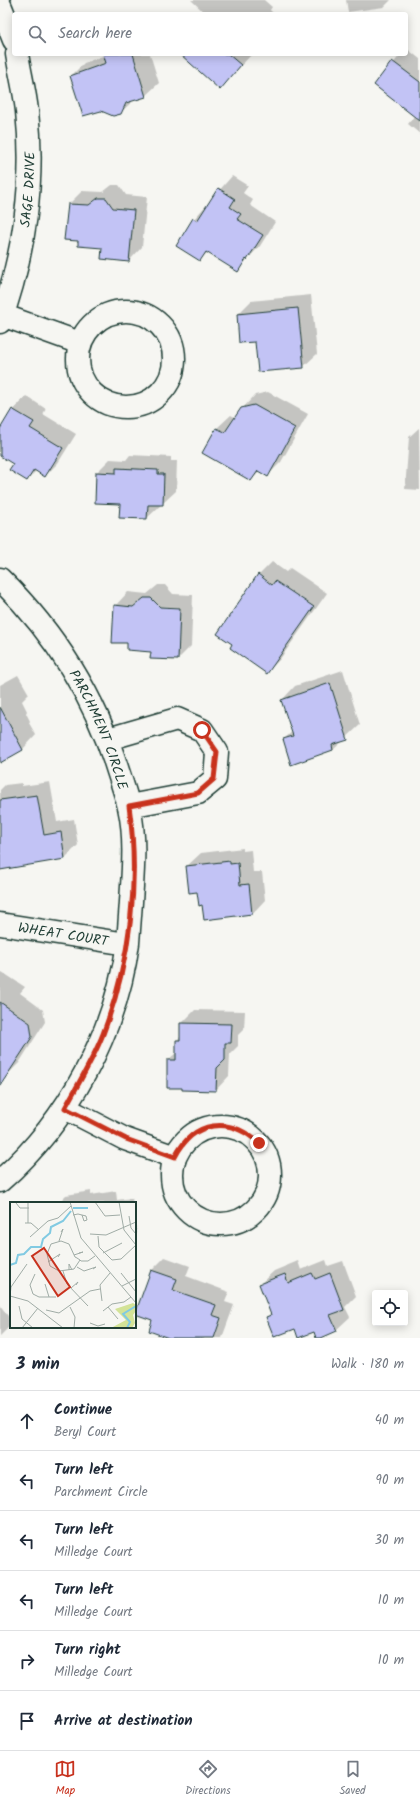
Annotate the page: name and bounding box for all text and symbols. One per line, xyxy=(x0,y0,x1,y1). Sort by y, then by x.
search box xyxy=(12,12,408,56)
text: Search here xyxy=(58,22,132,46)
icon: search xyxy=(26,23,48,45)
street label: SAGE DRIVE xyxy=(14,151,42,229)
street label: PARCHMENT CIRCLE xyxy=(63,666,134,793)
route start xyxy=(193,721,211,739)
street label: WHEAT COURT xyxy=(16,917,111,953)
route end xyxy=(250,1134,268,1152)
inset map xyxy=(10,1202,136,1328)
map controls xyxy=(372,1290,408,1326)
button: locate xyxy=(372,1290,408,1326)
text: 3 min xyxy=(16,1351,60,1378)
text: Walk · 180 m xyxy=(331,1354,404,1375)
text: Continue xyxy=(54,1398,112,1422)
icon: ahead xyxy=(16,1410,38,1432)
text: 40 m xyxy=(375,1410,404,1431)
text: Beryl Court xyxy=(54,1422,116,1443)
text: Turn left xyxy=(54,1458,114,1482)
icon: left xyxy=(16,1470,38,1492)
text: 90 m xyxy=(376,1470,404,1491)
text: Parchment Circle xyxy=(54,1482,148,1503)
text: Turn left xyxy=(54,1518,114,1542)
icon: left xyxy=(16,1530,38,1552)
text: 30 m xyxy=(375,1530,404,1551)
text: Milledge Court xyxy=(54,1542,133,1563)
text: Turn left xyxy=(54,1578,114,1602)
icon: left xyxy=(16,1590,38,1612)
text: 10 m xyxy=(378,1590,404,1611)
text: Milledge Court xyxy=(54,1602,133,1623)
text: Turn right xyxy=(54,1638,121,1662)
icon: right xyxy=(16,1650,38,1672)
text: 10 m xyxy=(378,1650,404,1671)
text: Milledge Court xyxy=(54,1662,133,1683)
text: Arrive at destination xyxy=(54,1709,193,1733)
icon: arrive xyxy=(16,1710,38,1732)
tab: Map xyxy=(54,1758,76,1800)
tab: Directions xyxy=(185,1758,231,1800)
tab: Saved xyxy=(340,1758,366,1800)

